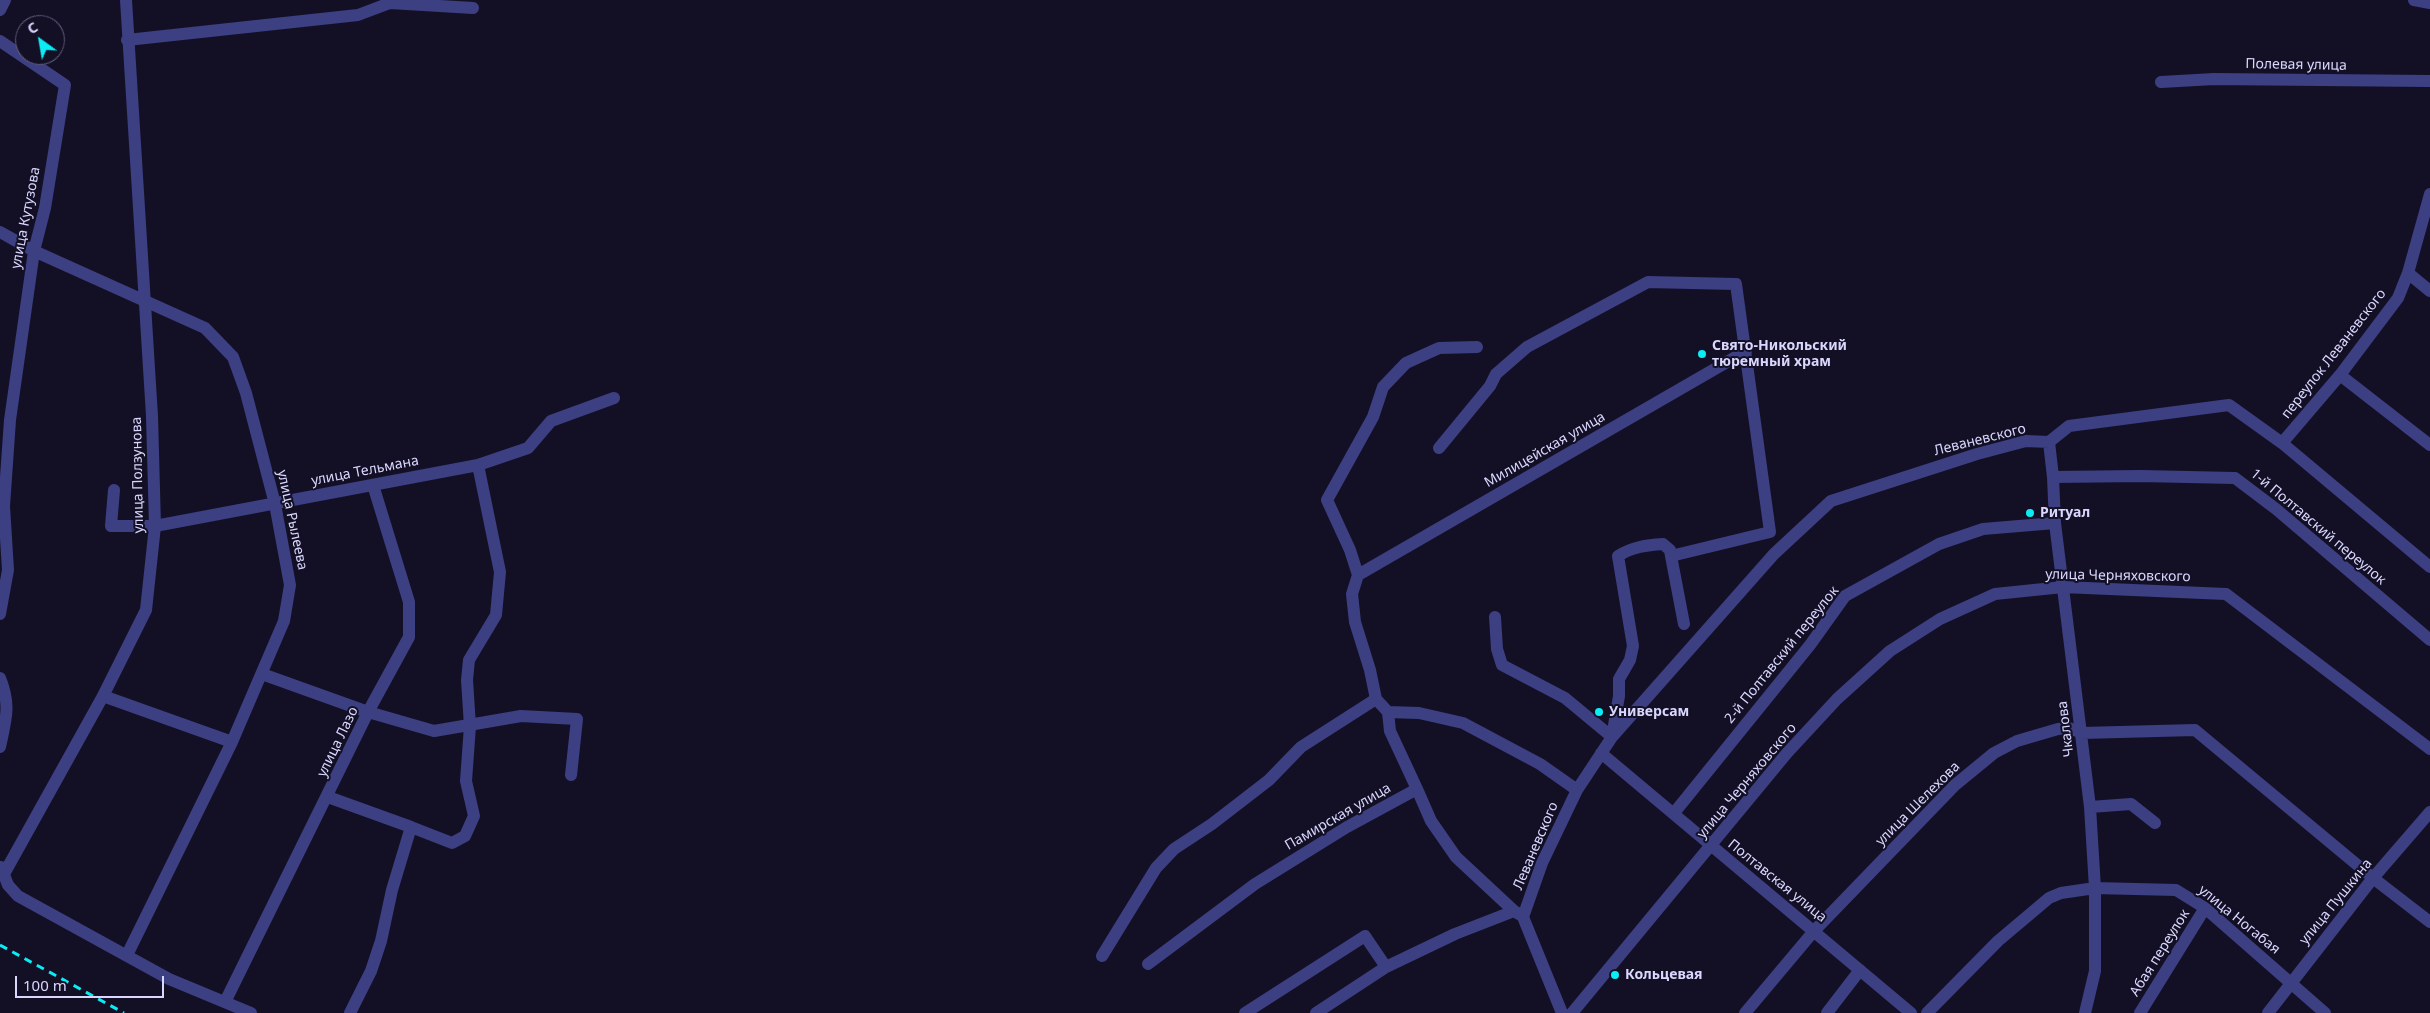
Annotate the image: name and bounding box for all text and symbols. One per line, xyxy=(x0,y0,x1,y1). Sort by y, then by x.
north arrow xyxy=(15,15,65,65)
text: С xyxy=(23,17,41,38)
street label: Полевая улица xyxy=(2245,56,2347,74)
street label: улица Кутузова xyxy=(8,166,44,270)
street label: переулок Леваневского xyxy=(2278,286,2390,422)
place label: Свято-Никольский тюремный храм xyxy=(1712,338,1847,371)
marker: Свято-Никольский тюремный храм xyxy=(1696,348,1708,360)
street label: Милицейская улица xyxy=(1482,409,1608,491)
street label: улица Ползунова xyxy=(129,417,147,533)
street label: Леваневского xyxy=(1932,420,2028,460)
street label: улица Тельмана xyxy=(310,452,420,490)
street label: 1-й Полтавский переулок xyxy=(2247,465,2389,589)
street label: улица Рылеева xyxy=(273,468,311,572)
place label: Ритуал xyxy=(2040,505,2090,521)
marker: Ритуал xyxy=(2024,507,2036,519)
street label: улица Черняховского xyxy=(2045,566,2191,586)
street label: 2-й Полтавский переулок xyxy=(1721,583,1843,727)
street label: Чкалова xyxy=(2054,700,2078,758)
street label: улица Лазо xyxy=(314,704,362,780)
place label: Универсам xyxy=(1609,704,1689,720)
marker: Универсам xyxy=(1593,706,1605,718)
street label: улица Черняховского xyxy=(1694,720,1800,842)
street label: улица Шелехова xyxy=(1872,758,1964,850)
street label: Памирская улица xyxy=(1282,780,1394,854)
street label: Леваневского xyxy=(1510,799,1562,893)
street label: Полтавская улица xyxy=(1724,836,1830,926)
street label: улица Пушкина xyxy=(2296,856,2376,948)
street label: улица Ногабая xyxy=(2195,882,2283,958)
street label: Абая переулок xyxy=(2127,906,2193,1000)
scale bar xyxy=(18,966,166,998)
place label: Кольцевая xyxy=(1625,967,1703,983)
marker: Кольцевая xyxy=(1609,969,1621,981)
text: 100 m xyxy=(23,975,67,995)

